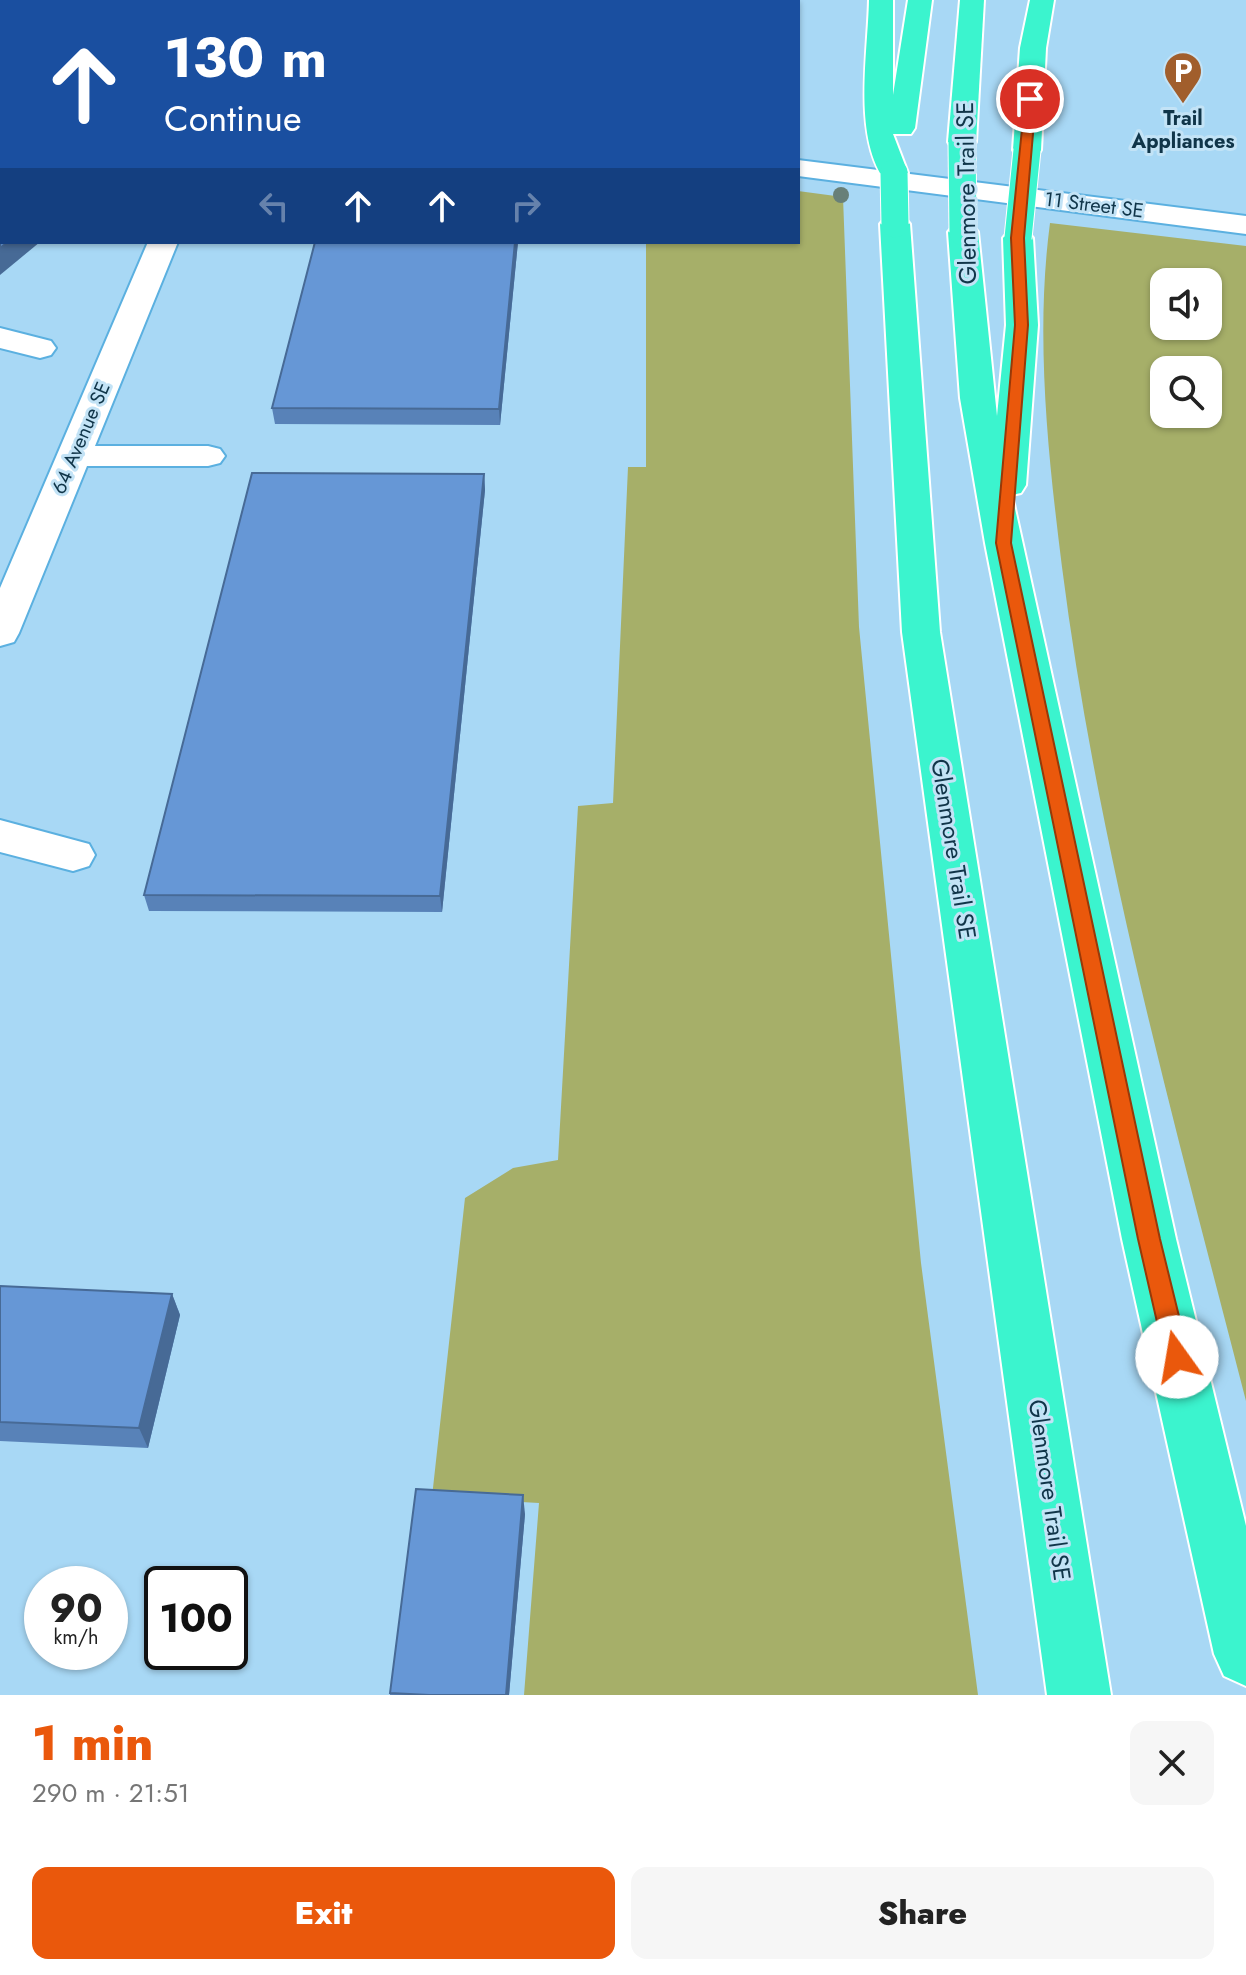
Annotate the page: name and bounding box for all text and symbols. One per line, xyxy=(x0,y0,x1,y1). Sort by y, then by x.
text: 130 m xyxy=(164,17,327,98)
icon: ahead xyxy=(32,32,136,136)
parking icon: Trail Appliances xyxy=(1162,50,1204,105)
pin xyxy=(996,65,1064,133)
icon: arrive xyxy=(1008,77,1052,121)
text: Continue xyxy=(164,92,302,144)
street label: Glenmore Trail SE xyxy=(947,101,985,285)
place label: Trail Appliances xyxy=(1130,104,1235,156)
icon: left xyxy=(252,184,296,228)
icon: ahead xyxy=(336,184,380,228)
icon: ahead xyxy=(420,184,464,228)
icon: right xyxy=(504,184,548,228)
street label: 11 Street SE xyxy=(1043,185,1145,225)
map controls xyxy=(1150,268,1222,428)
button: sound xyxy=(1150,268,1222,340)
button: search xyxy=(1150,356,1222,428)
street label: 64 Avenue SE xyxy=(44,377,118,499)
street label: Glenmore Trail SE xyxy=(922,756,986,942)
position arrow xyxy=(1135,1315,1219,1399)
street label: Glenmore Trail SE xyxy=(1020,1397,1080,1583)
speed limit sign: 100 xyxy=(144,1566,248,1670)
text: 90 xyxy=(49,1579,103,1637)
text: km/h xyxy=(53,1623,99,1652)
text: 1 min xyxy=(32,1709,153,1778)
button: close xyxy=(1130,1721,1214,1805)
text: 290 m · 21:51 xyxy=(32,1774,190,1812)
button: Exit xyxy=(32,1867,615,1959)
button: Share xyxy=(631,1867,1214,1959)

